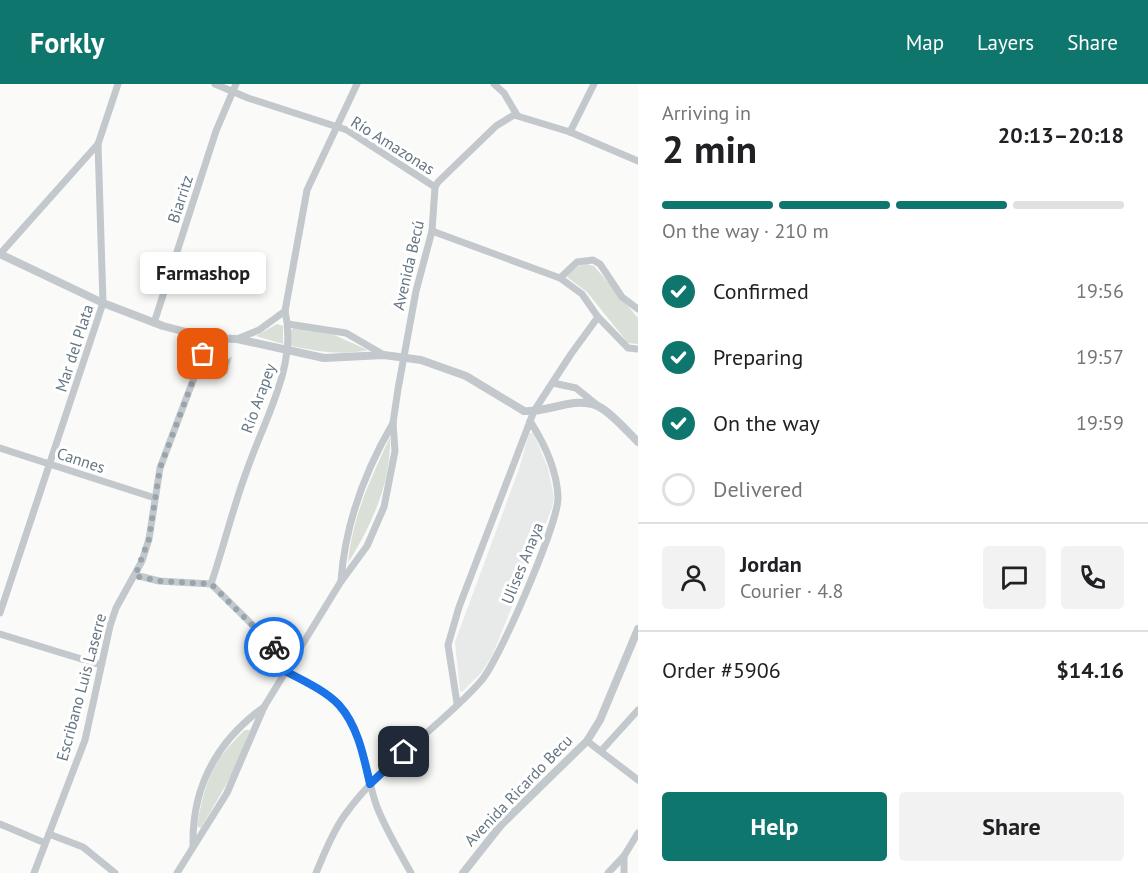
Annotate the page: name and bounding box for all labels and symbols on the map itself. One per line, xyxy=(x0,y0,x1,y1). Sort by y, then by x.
street label: Río Amazonas xyxy=(347,111,439,179)
street label: Biarritz xyxy=(163,172,197,226)
street label: Avenida Becú xyxy=(388,218,428,312)
callout: Farmashop xyxy=(140,252,266,294)
street label: Mar del Plata xyxy=(50,302,98,394)
pin xyxy=(177,328,228,379)
street label: Río Arapey xyxy=(236,360,280,436)
street label: Cannes xyxy=(55,443,108,477)
street label: Ulises Anaya xyxy=(497,519,547,607)
street label: Escribano Luis Laserre xyxy=(52,611,110,763)
courier xyxy=(244,617,304,677)
pin xyxy=(378,726,429,777)
street label: Avenida Ricardo Becu xyxy=(460,730,576,850)

